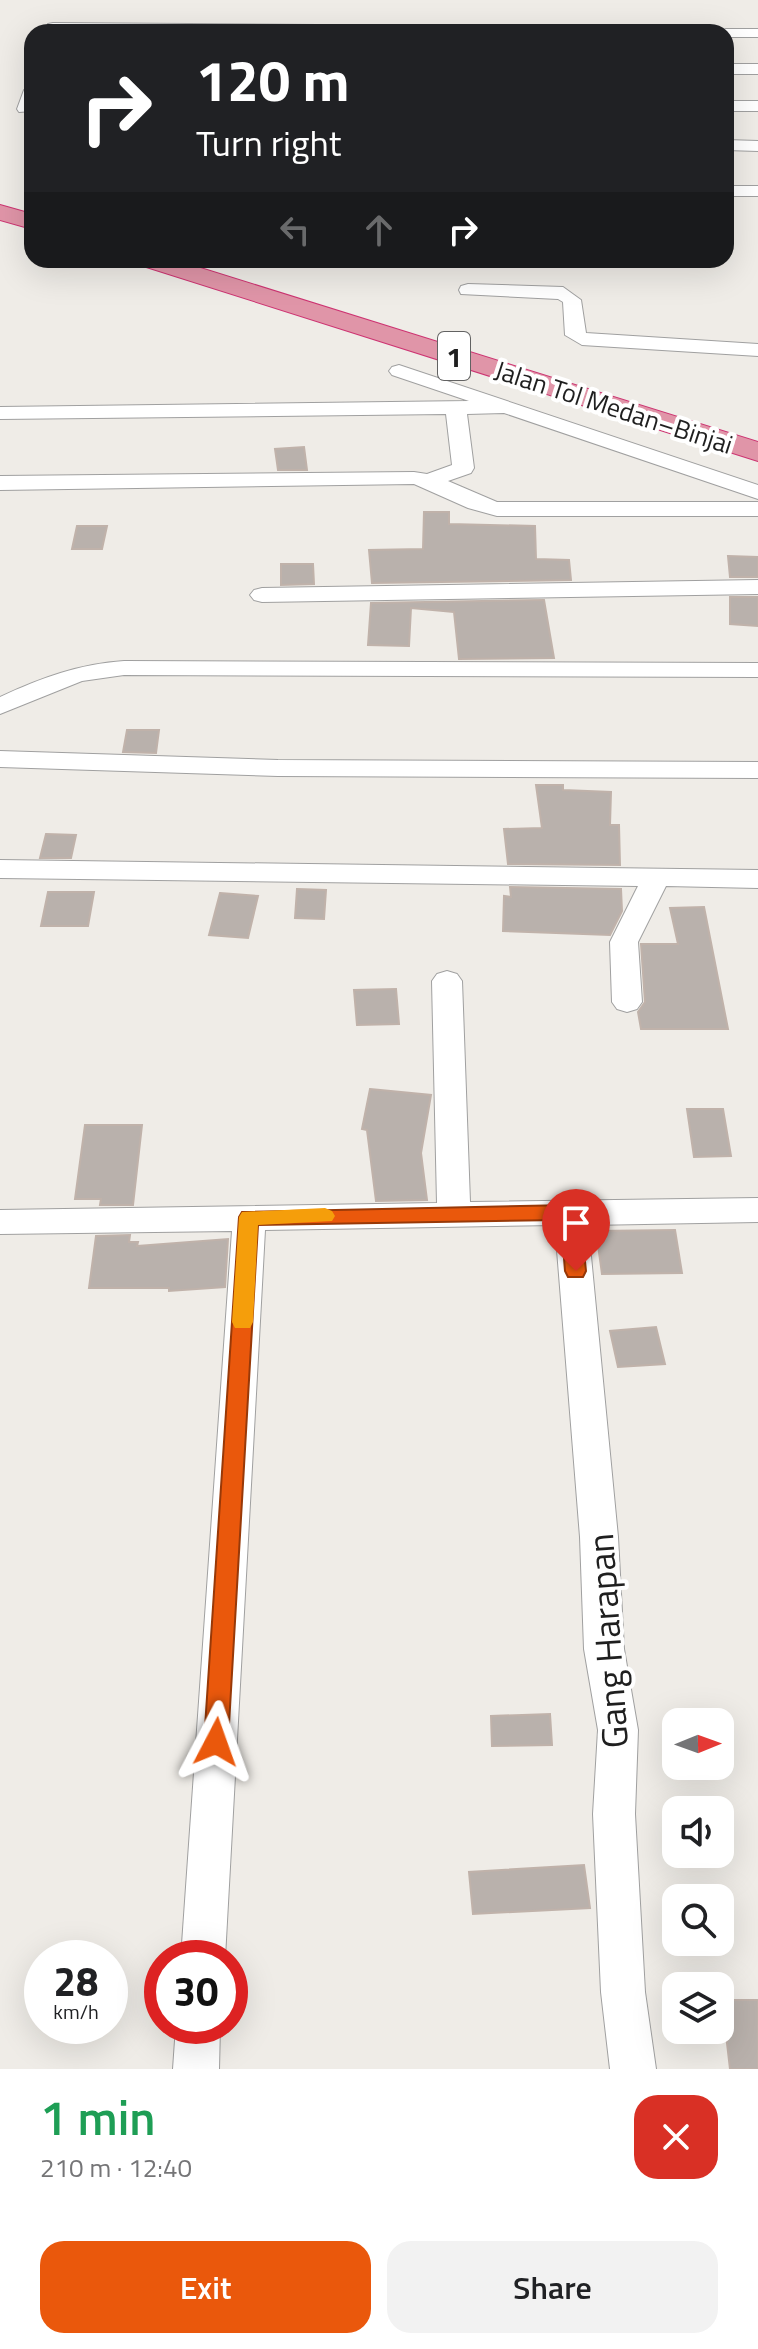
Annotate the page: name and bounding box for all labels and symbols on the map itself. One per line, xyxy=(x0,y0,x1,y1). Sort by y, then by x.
road number: 1 xyxy=(438,332,470,380)
street label: Jalan Tol Medan–Binjai xyxy=(490,350,738,464)
pin xyxy=(542,1189,610,1271)
street label: Gang Harapan xyxy=(572,1532,642,1750)
position arrow xyxy=(174,1700,258,1784)
north arrow xyxy=(662,1708,734,1780)
speed limit sign: 30 xyxy=(144,1940,248,2044)

